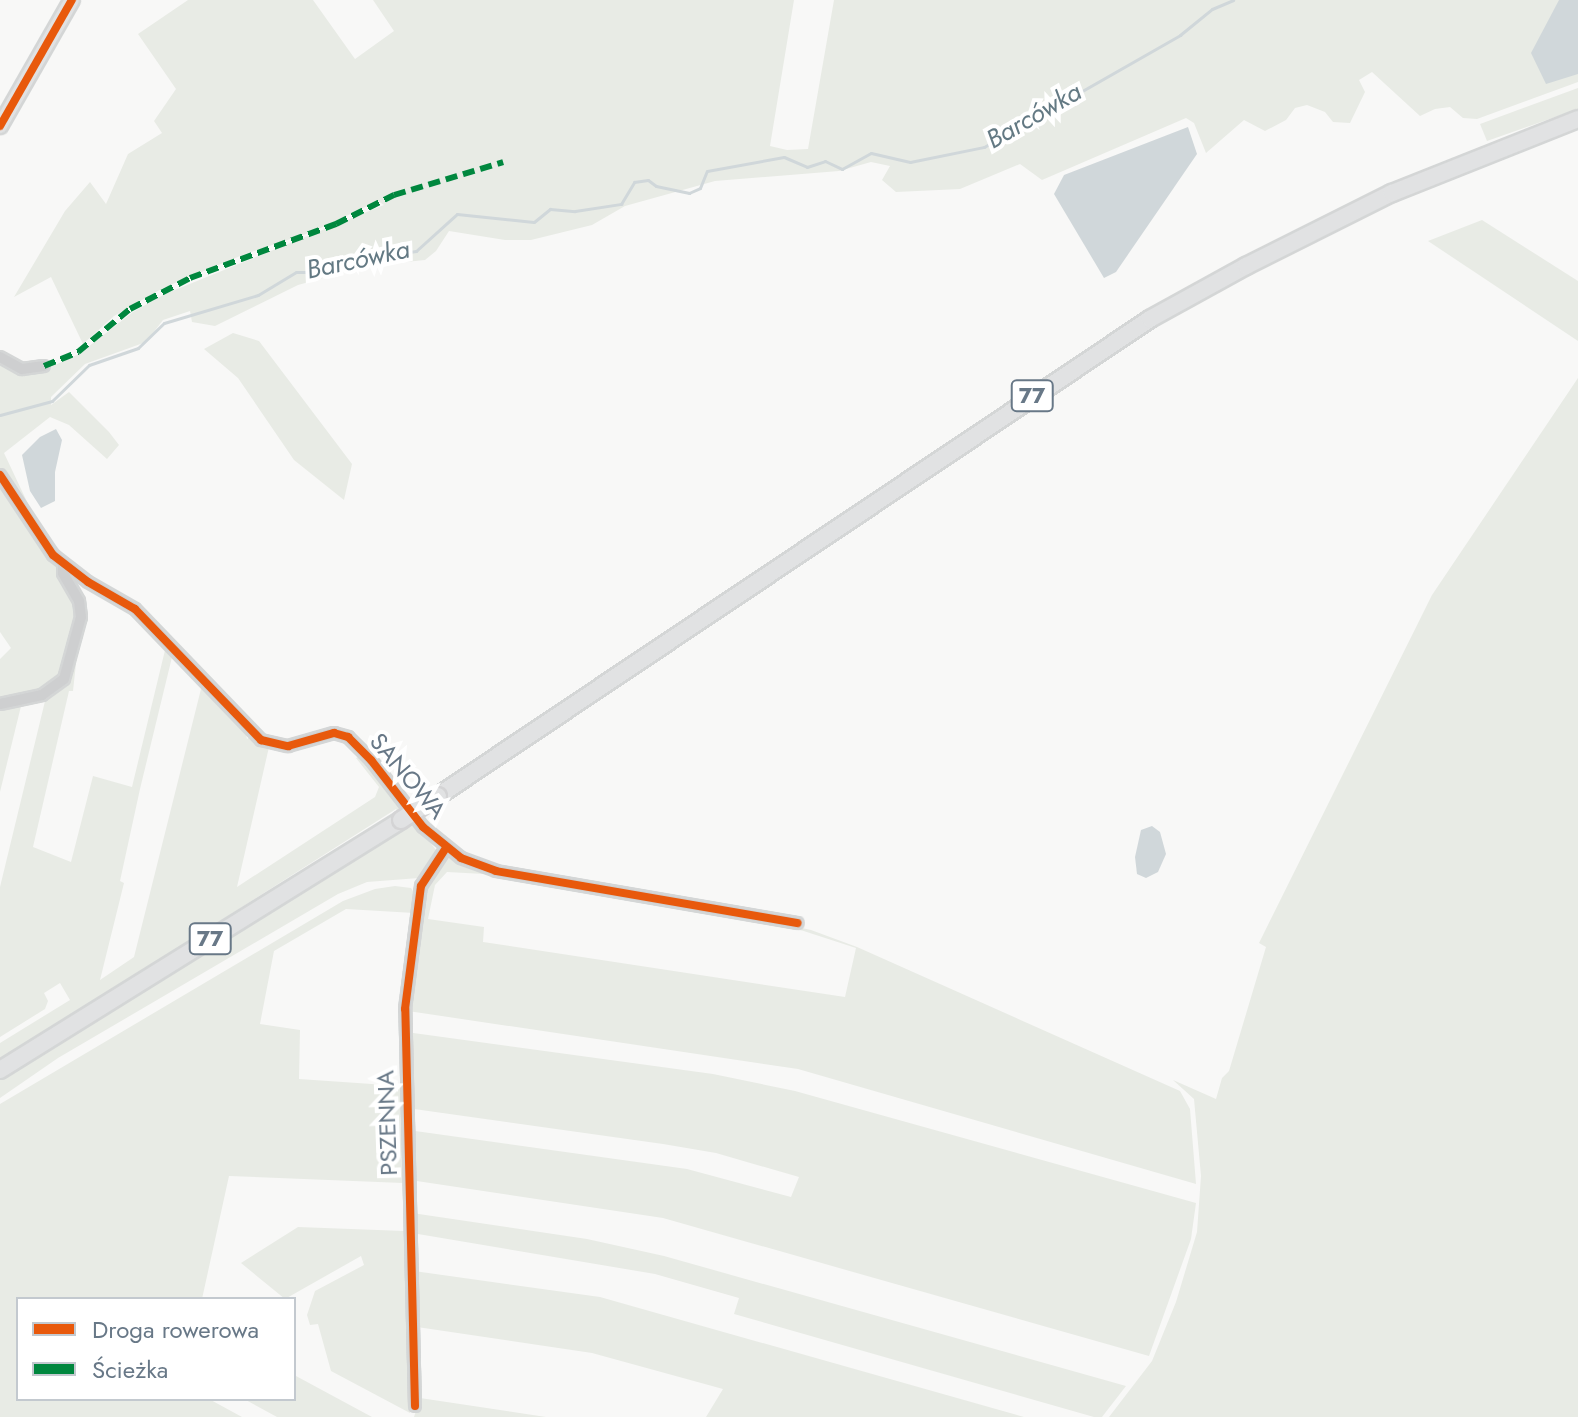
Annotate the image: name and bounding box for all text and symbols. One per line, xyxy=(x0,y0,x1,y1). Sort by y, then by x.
water label: Barcówka xyxy=(981,76,1087,156)
water label: Barcówka xyxy=(303,234,413,286)
road number: 77 xyxy=(1010,378,1054,414)
street label: SANOWA xyxy=(364,727,452,825)
road number: 77 xyxy=(188,921,232,957)
street label: PSZENNA xyxy=(371,1070,403,1176)
legend xyxy=(16,1297,296,1401)
text: Droga rowerowa xyxy=(92,1312,259,1347)
text: Ścieżka xyxy=(92,1352,168,1387)

